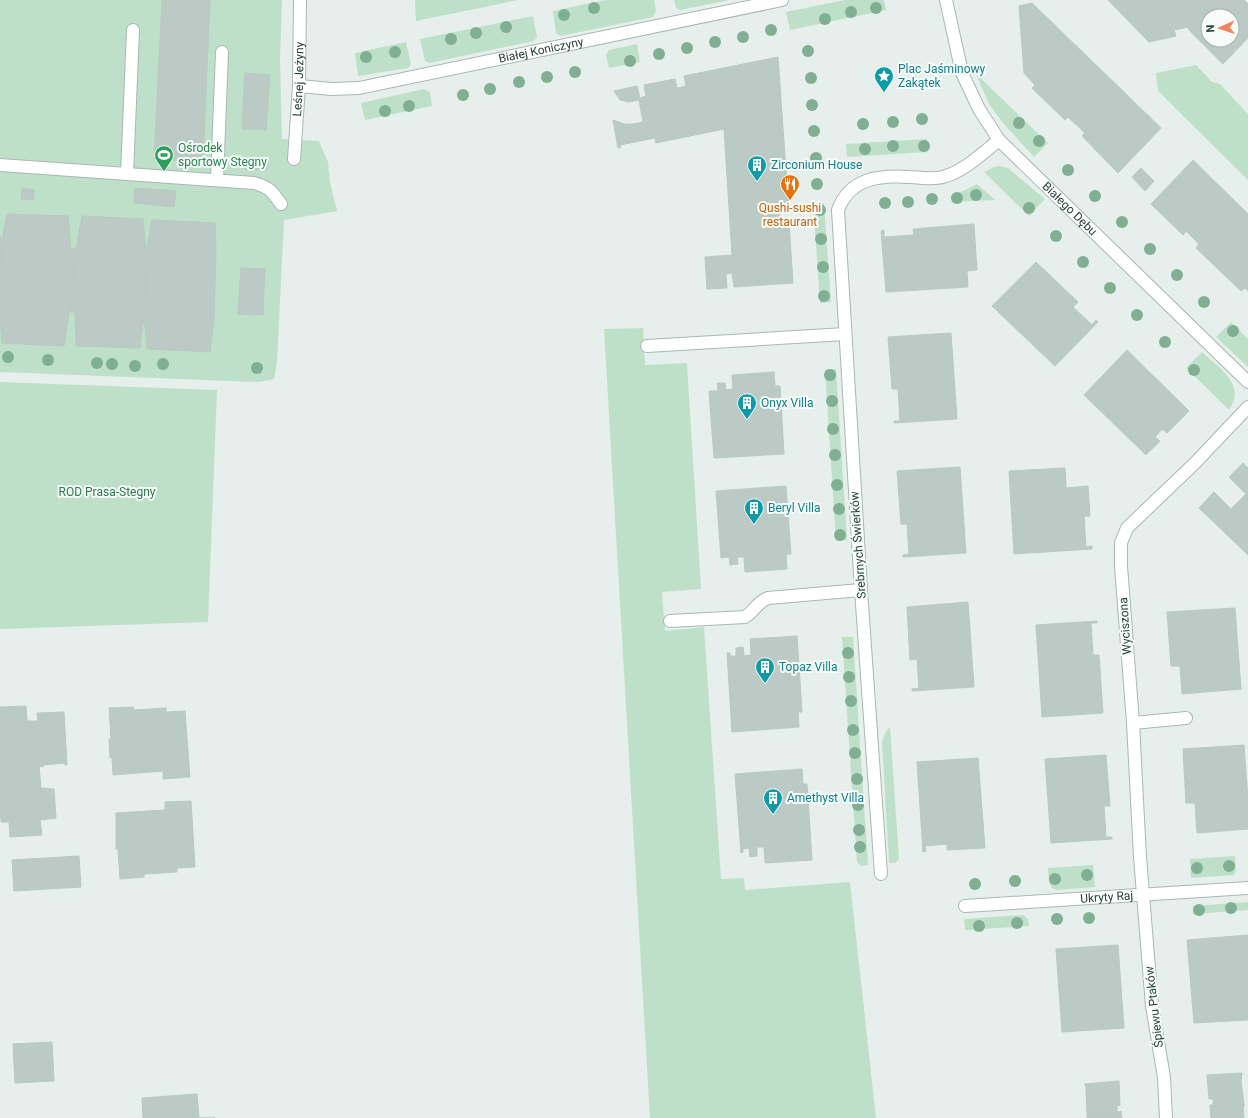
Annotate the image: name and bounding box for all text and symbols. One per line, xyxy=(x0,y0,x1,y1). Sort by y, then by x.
north arrow xyxy=(1200,8,1240,48)
text: N xyxy=(1204,24,1217,33)
street label: Białej Koniczyny xyxy=(497,34,585,66)
street label: Leśnej Jeżyny xyxy=(290,41,307,117)
place label: Plac Jaśminowy Zakątek xyxy=(898,62,986,90)
place icon: Plac Jaśminowy Zakątek xyxy=(873,65,895,93)
place label: Ośrodek sportowy Stegny xyxy=(178,141,267,169)
sports icon: Ośrodek sportowy Stegny xyxy=(153,144,175,172)
building icon: Zirconium House xyxy=(746,154,768,182)
place label: Zirconium House xyxy=(771,158,862,172)
restaurant icon: Qushi-sushi restaurant xyxy=(779,173,801,201)
street label: Białego Dębu xyxy=(1039,179,1100,238)
place label: Qushi-sushi restaurant xyxy=(759,201,821,229)
building icon: Onyx Villa xyxy=(736,392,758,420)
place label: Onyx Villa xyxy=(761,396,813,410)
park label: ROD Prasa-Stegny xyxy=(59,485,156,499)
street label: Srebrnych Świerków xyxy=(846,491,869,599)
building icon: Beryl Villa xyxy=(743,497,765,525)
place label: Beryl Villa xyxy=(768,501,821,515)
street label: Wyciszona xyxy=(1116,597,1134,655)
building icon: Topaz Villa xyxy=(754,656,776,684)
place label: Topaz Villa xyxy=(779,660,838,674)
building icon: Amethyst Villa xyxy=(762,787,784,815)
place label: Amethyst Villa xyxy=(787,791,864,805)
street label: Ukryty Raj xyxy=(1080,888,1134,906)
street label: Śpiewu Ptaków xyxy=(1141,966,1166,1049)

